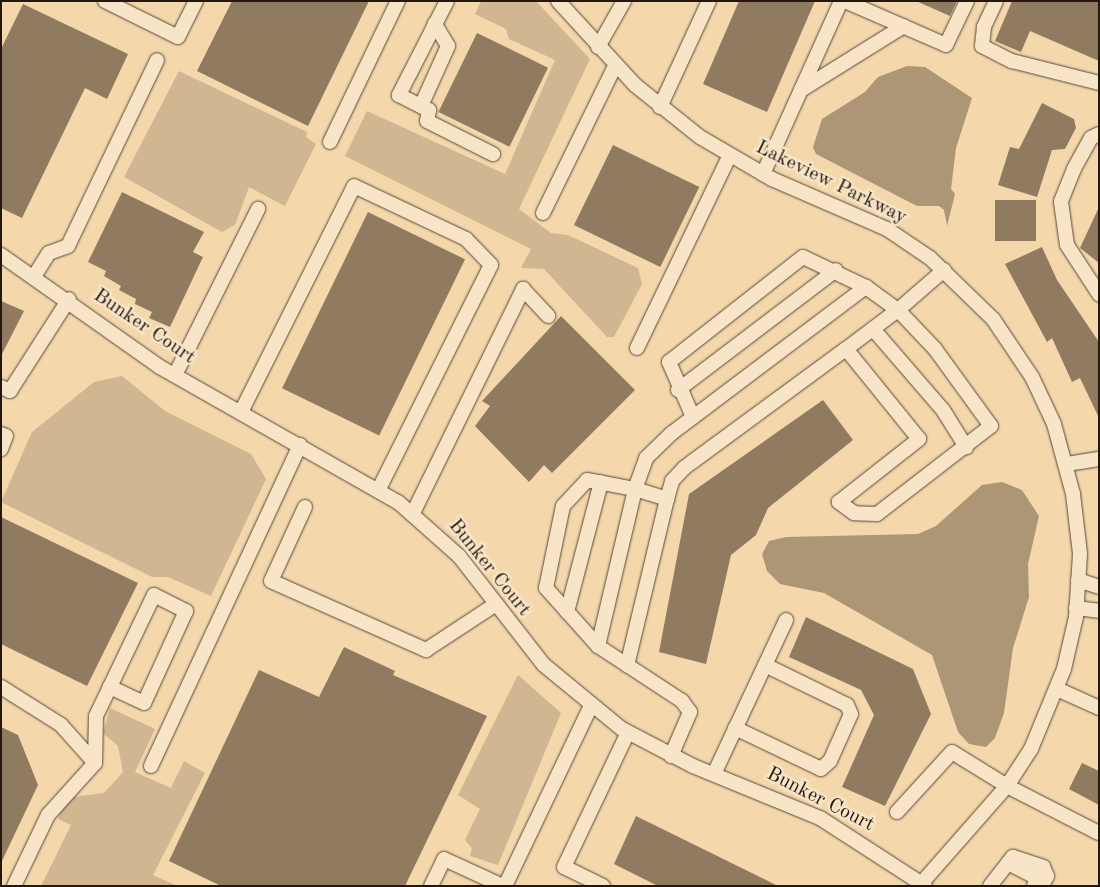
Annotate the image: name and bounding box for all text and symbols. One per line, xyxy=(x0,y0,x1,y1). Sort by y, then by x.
street label: Lakeview Parkway xyxy=(751,136,911,230)
street label: Bunker Court xyxy=(88,284,200,370)
street label: Bunker Court xyxy=(443,515,535,621)
street label: Bunker Court xyxy=(762,763,878,837)

